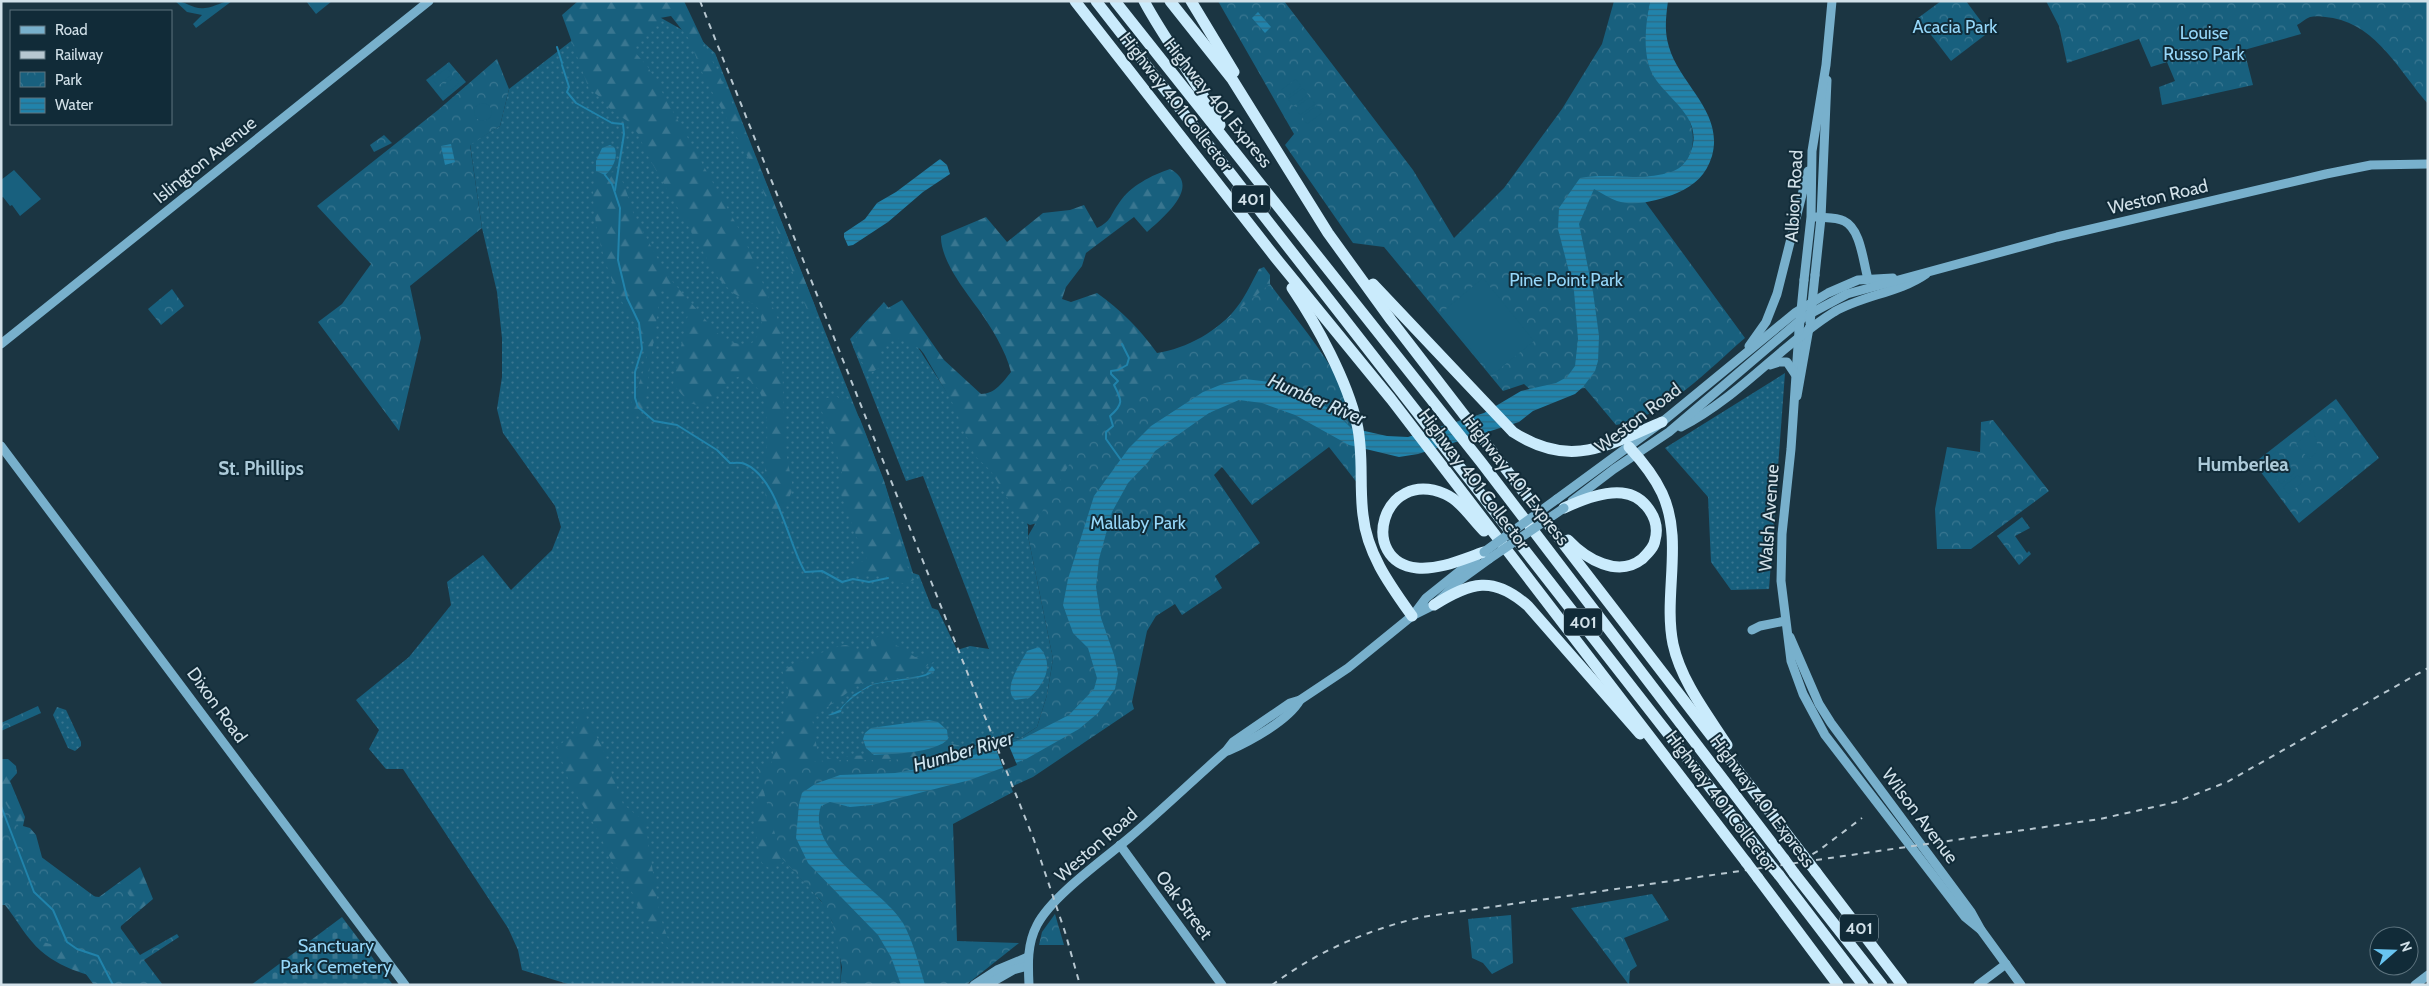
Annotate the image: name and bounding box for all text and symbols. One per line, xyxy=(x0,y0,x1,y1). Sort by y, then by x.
legend xyxy=(10,10,172,125)
park label: Acacia Park xyxy=(1913,16,1998,38)
text: Road xyxy=(55,21,88,39)
park label: Louise Russo Park xyxy=(2163,22,2246,65)
street label: Highway 401 Collector xyxy=(1115,28,1237,176)
street label: Highway 401 Express xyxy=(1159,34,1277,172)
text: Railway xyxy=(55,46,104,64)
text: Park xyxy=(55,71,82,89)
text: Water xyxy=(55,96,93,114)
street label: Islington Avenue xyxy=(149,112,261,208)
street label: Albion Road xyxy=(1781,149,1807,243)
street label: Weston Road xyxy=(2106,175,2210,219)
road number: 401 xyxy=(1232,185,1270,212)
park label: Pine Point Park xyxy=(1509,269,1624,291)
water label: Humber River xyxy=(1265,369,1370,431)
street label: Weston Road xyxy=(1591,379,1685,457)
street label: Highway 401 Collector xyxy=(1414,404,1534,554)
street label: Highway 401 Express xyxy=(1458,410,1574,550)
district label: Humberlea xyxy=(2197,453,2289,476)
district label: St. Phillips xyxy=(218,457,304,480)
street label: Walsh Avenue xyxy=(1754,464,1784,572)
park label: Mallaby Park xyxy=(1090,512,1187,534)
road number: 401 xyxy=(1564,608,1602,636)
street label: Dixon Road xyxy=(182,663,252,747)
water label: Humber River xyxy=(910,726,1017,777)
street label: Highway 401 Collector xyxy=(1661,726,1781,876)
street label: Highway 401 Express xyxy=(1705,730,1819,872)
street label: Wilson Avenue xyxy=(1877,764,1963,868)
street label: Weston Road xyxy=(1050,803,1142,887)
street label: Oak Street xyxy=(1151,866,1217,944)
road number: 401 xyxy=(1840,914,1878,941)
north arrow xyxy=(2369,926,2419,976)
park label: Sanctuary Park Cemetery xyxy=(280,935,392,978)
text: N xyxy=(2396,939,2416,954)

